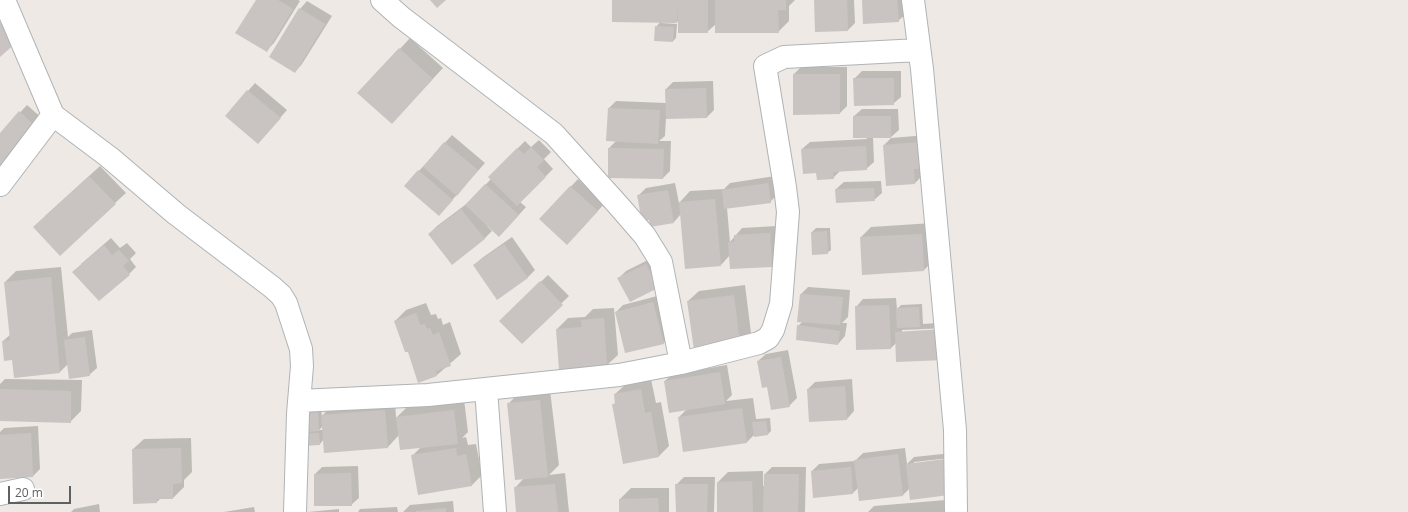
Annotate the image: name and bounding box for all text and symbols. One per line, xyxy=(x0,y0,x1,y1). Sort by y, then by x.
scale bar xyxy=(10,478,73,504)
text: 20 m xyxy=(15,484,43,501)

